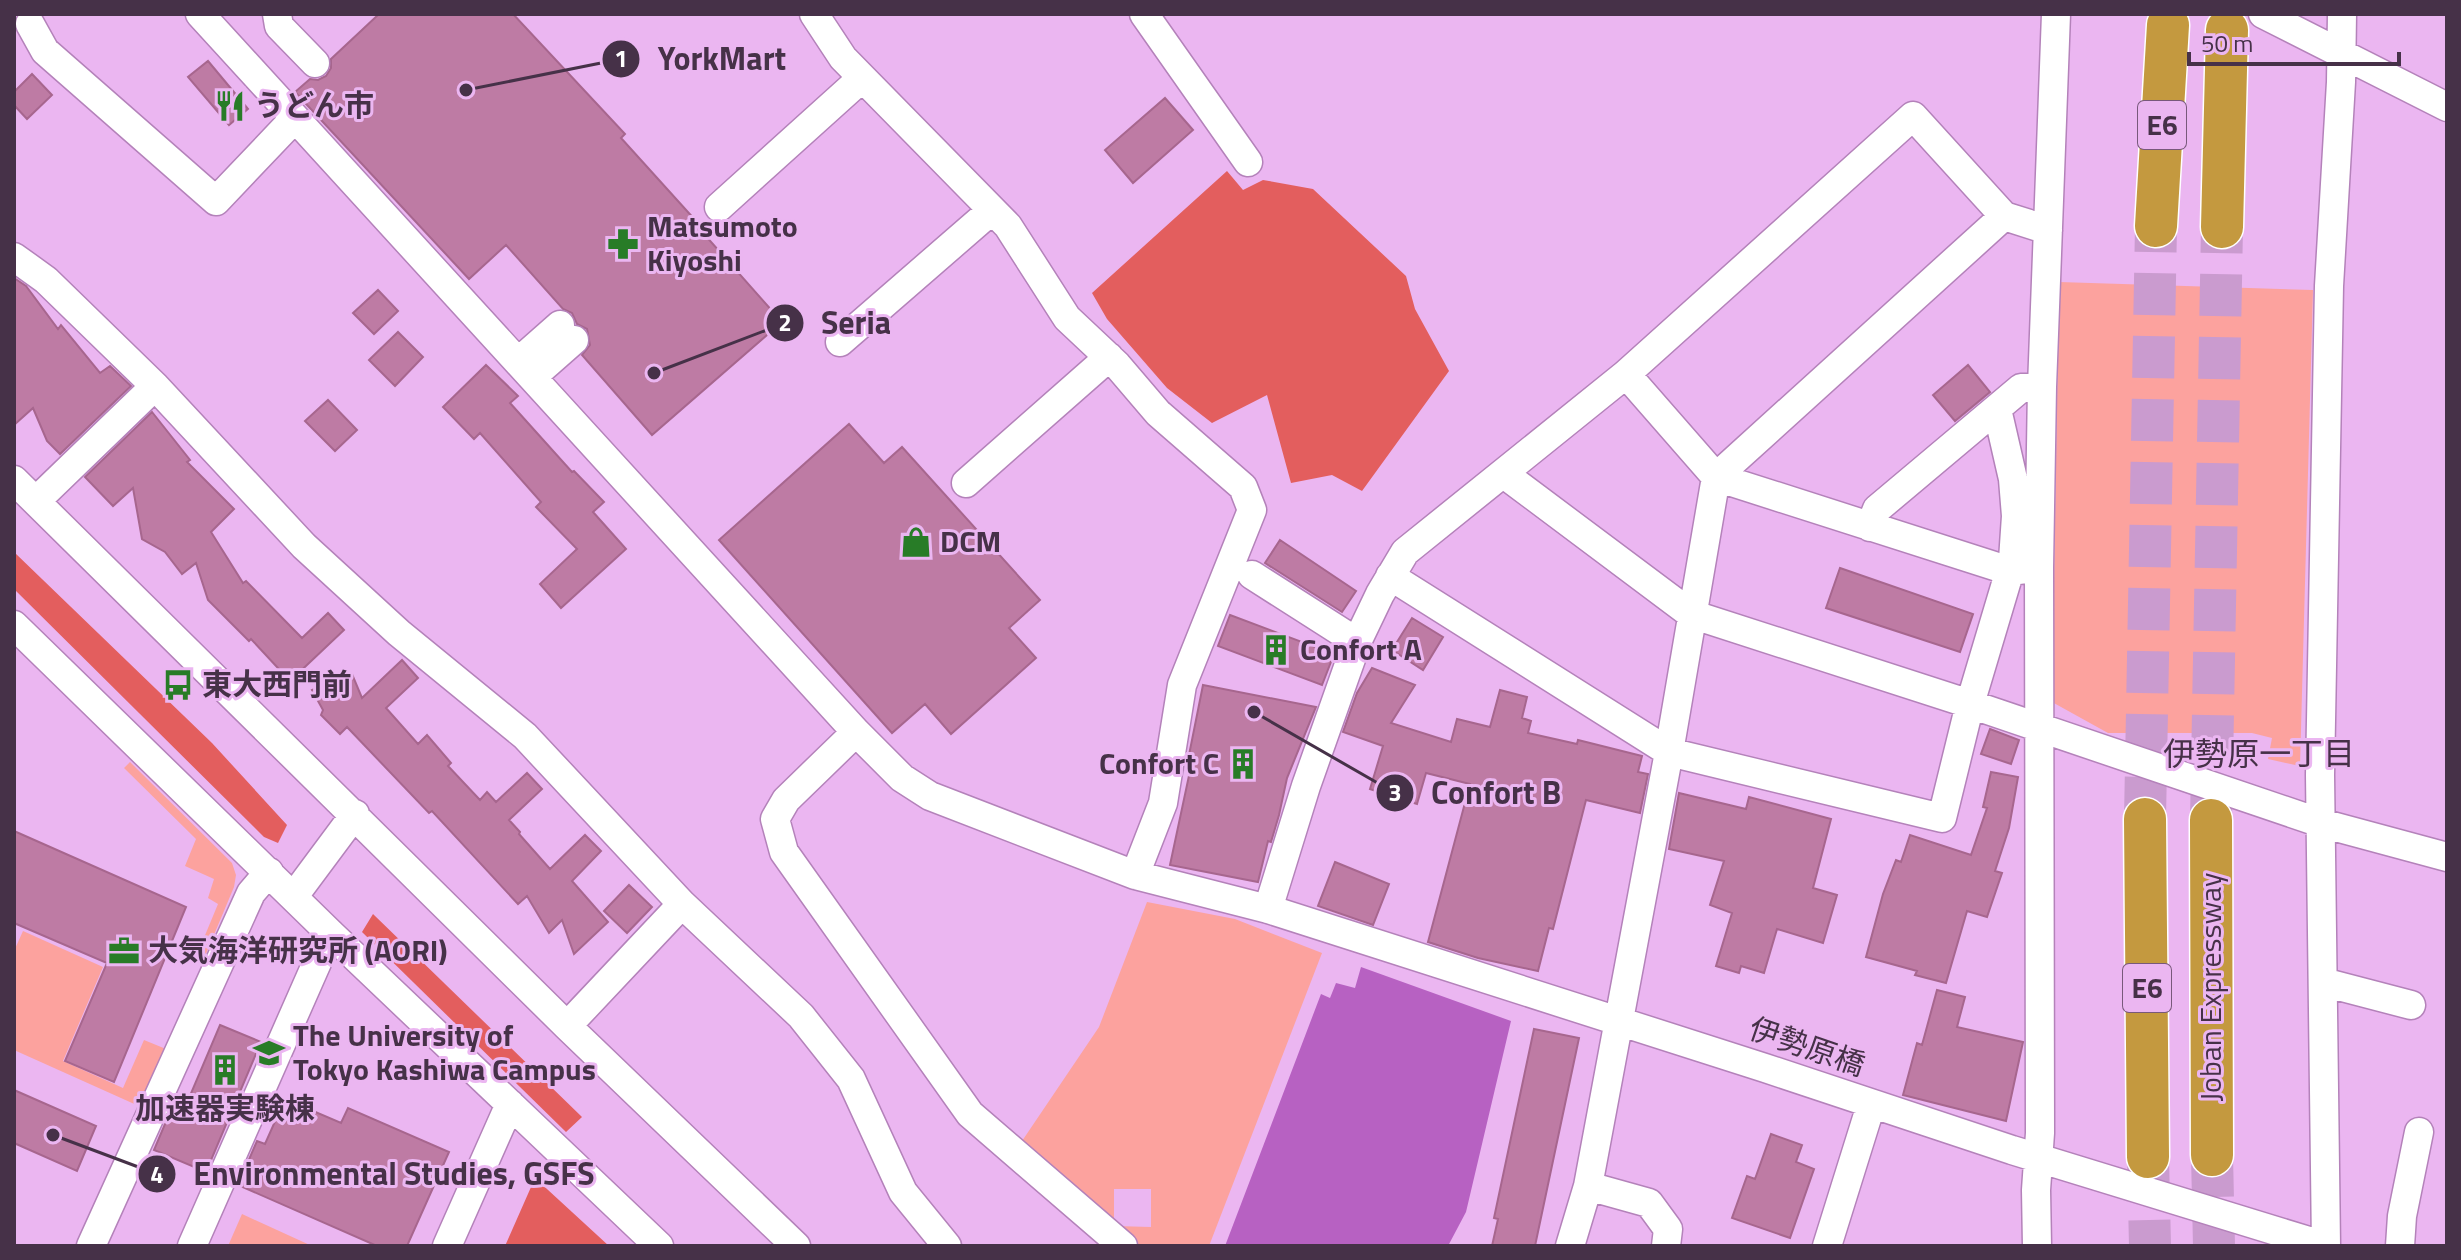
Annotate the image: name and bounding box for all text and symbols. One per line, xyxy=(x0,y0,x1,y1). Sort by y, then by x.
scale bar xyxy=(2189,16,2399,66)
text: 50 m xyxy=(2201,25,2253,61)
callout: YorkMart xyxy=(601,31,802,87)
text: YorkMart xyxy=(658,34,786,82)
text: 1 xyxy=(614,40,628,76)
place label: うどん市 xyxy=(254,82,374,128)
restaurant icon: うどん市 xyxy=(213,89,247,123)
road number: E6 xyxy=(2138,101,2186,149)
place label: Matsumoto Kiyoshi xyxy=(647,203,798,283)
pharmacy icon: Matsumoto Kiyoshi xyxy=(606,227,640,261)
callout: Seria xyxy=(765,295,907,351)
text: Seria xyxy=(821,298,891,346)
text: 2 xyxy=(778,304,792,340)
place label: DCM xyxy=(940,518,1001,564)
shop icon: DCM xyxy=(899,525,933,559)
place label: Confort A xyxy=(1300,626,1422,672)
building icon: Confort A xyxy=(1259,633,1293,667)
place label: 東大西門前 xyxy=(202,661,352,707)
bus stop icon: 東大西門前 xyxy=(161,668,195,702)
district label: 伊勢原一丁目 xyxy=(2163,729,2355,777)
place label: Confort C xyxy=(1099,740,1219,786)
building icon: Confort C xyxy=(1226,747,1260,781)
callout: Confort B xyxy=(1375,765,1577,821)
text: Confort B xyxy=(1431,768,1561,816)
text: 3 xyxy=(1388,774,1402,810)
street label: Joban Expressway xyxy=(2187,873,2233,1101)
place label: 大気海洋研究所 (AORI) xyxy=(148,927,448,973)
office icon: 大気海洋研究所 (AORI) xyxy=(107,934,141,968)
road number: E6 xyxy=(2123,964,2171,1012)
street label: 伊勢原橋 xyxy=(1743,1005,1872,1087)
place label: The University of Tokyo Kashiwa Campus xyxy=(293,1012,596,1092)
school or university icon: The University of Tokyo Kashiwa Campus xyxy=(252,1036,286,1070)
building icon: 加速器実験棟 xyxy=(208,1053,242,1087)
place label: 加速器実験棟 xyxy=(135,1085,315,1131)
callout: Environmental Studies, GSFS xyxy=(137,1146,610,1202)
text: Environmental Studies, GSFS xyxy=(193,1149,595,1197)
text: 4 xyxy=(150,1156,164,1192)

